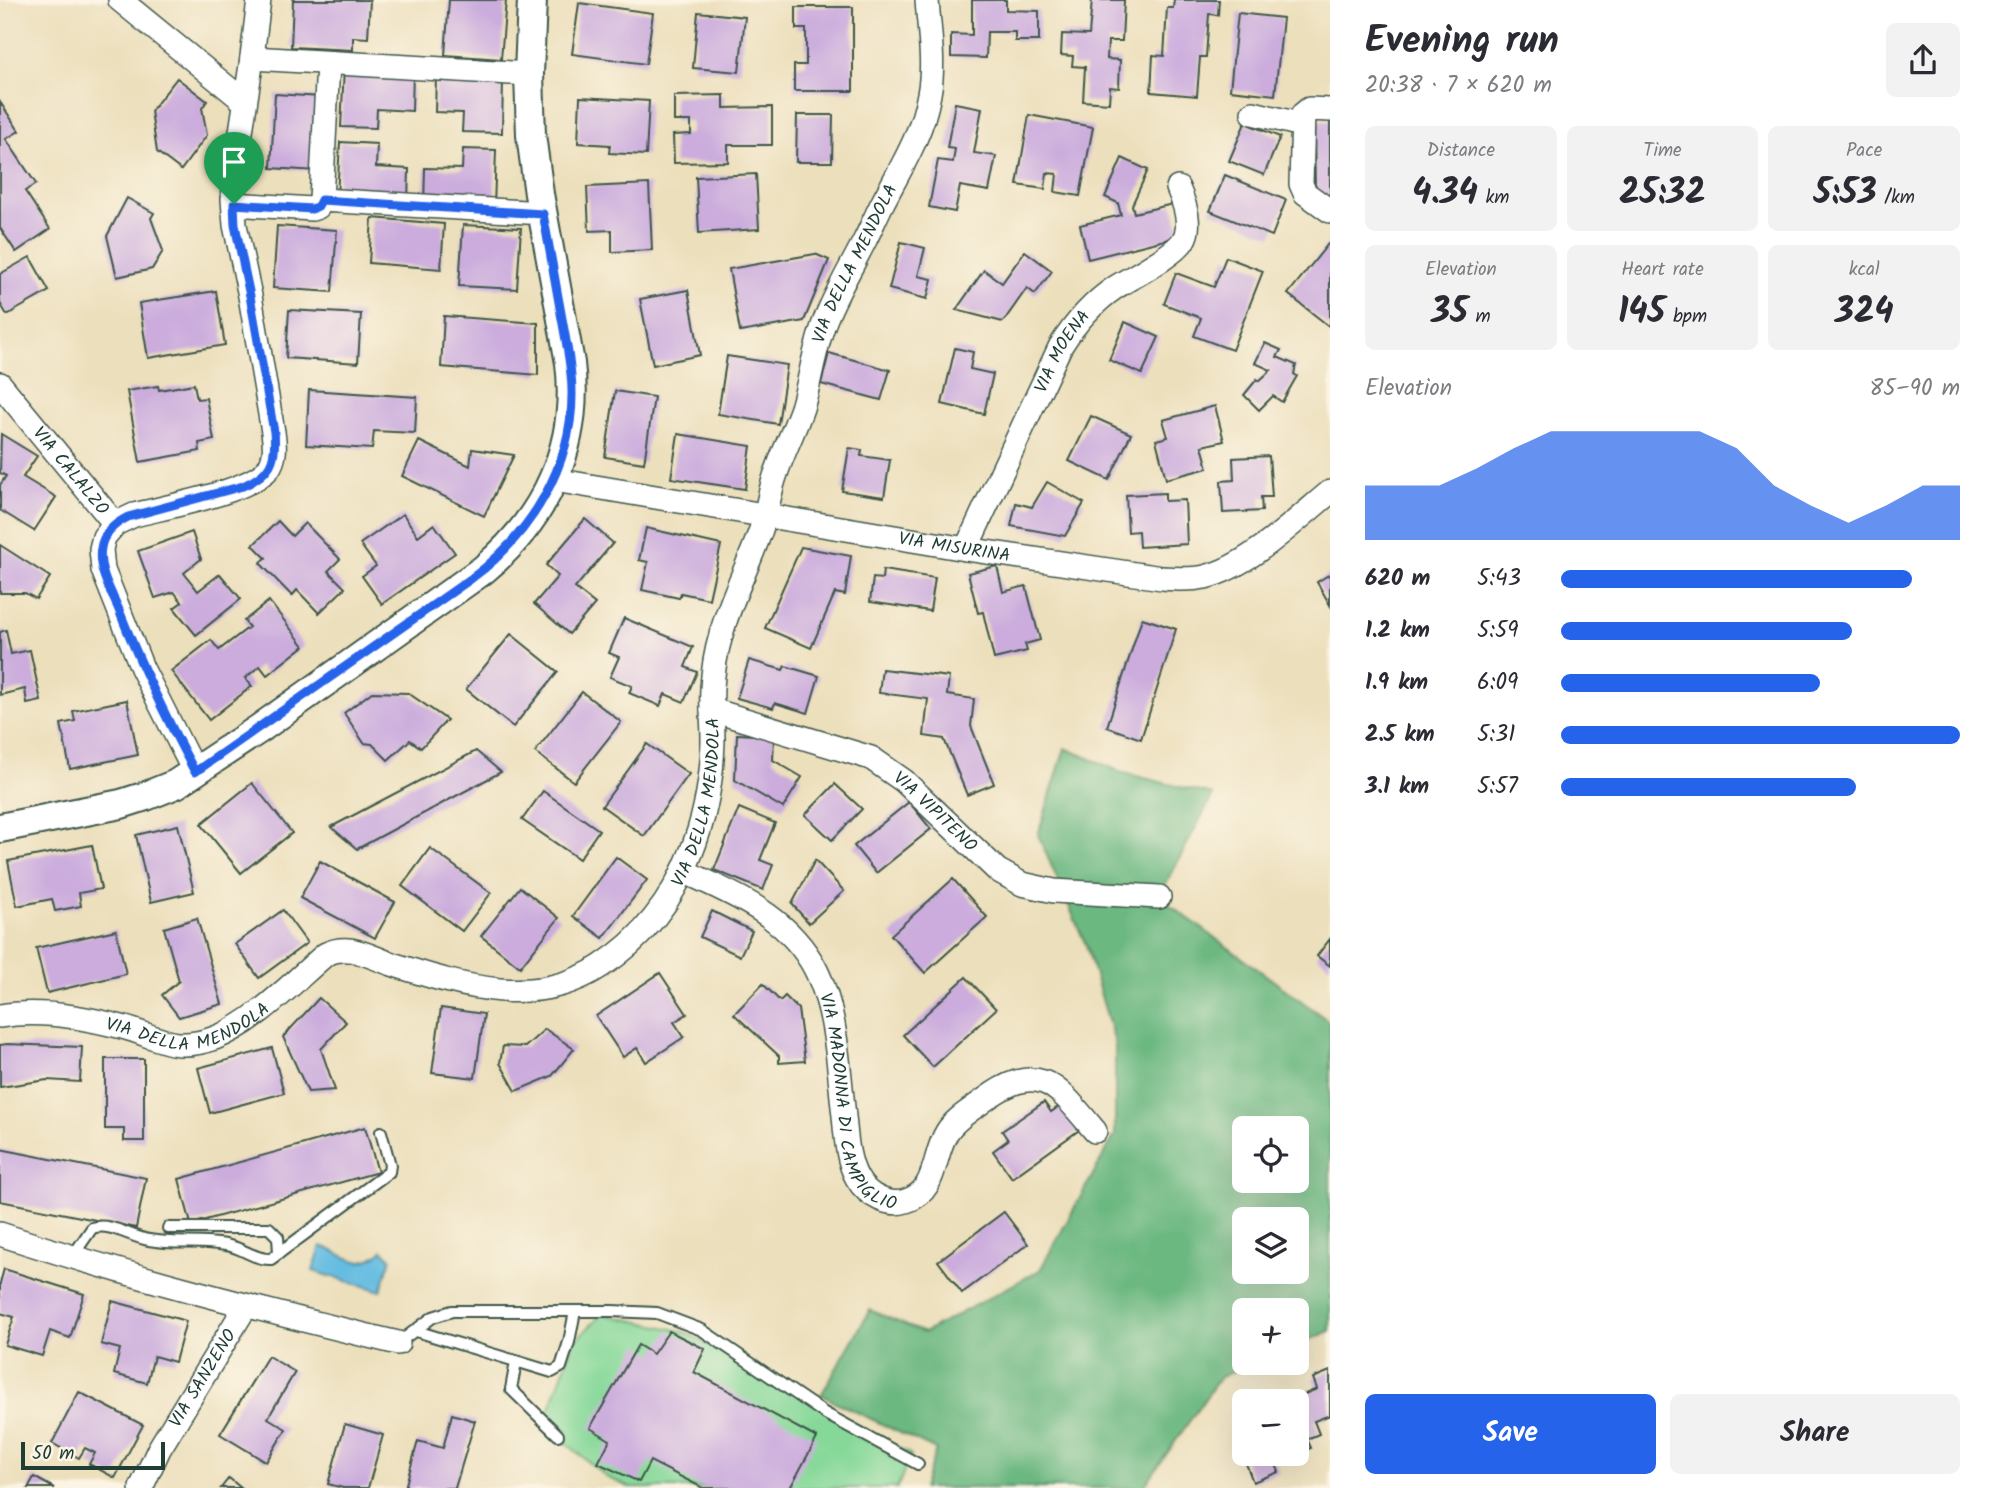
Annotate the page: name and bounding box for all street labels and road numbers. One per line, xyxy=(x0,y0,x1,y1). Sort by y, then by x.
street label: VIA DELLA MENDOLA xyxy=(805,179,906,347)
street label: VIA MOENA xyxy=(1028,304,1098,398)
street label: VIA CALALZO xyxy=(24,421,115,522)
street label: VIA MISURINA xyxy=(896,525,1012,571)
street label: VIA DELLA MENDOLA xyxy=(664,717,729,893)
street label: VIA VIPITENO xyxy=(887,765,983,860)
street label: VIA MADONNA DI CAMPIGLIO xyxy=(810,990,899,1219)
street label: VIA DELLA MENDOLA xyxy=(103,996,277,1060)
street label: VIA SANZENO xyxy=(162,1324,245,1434)

